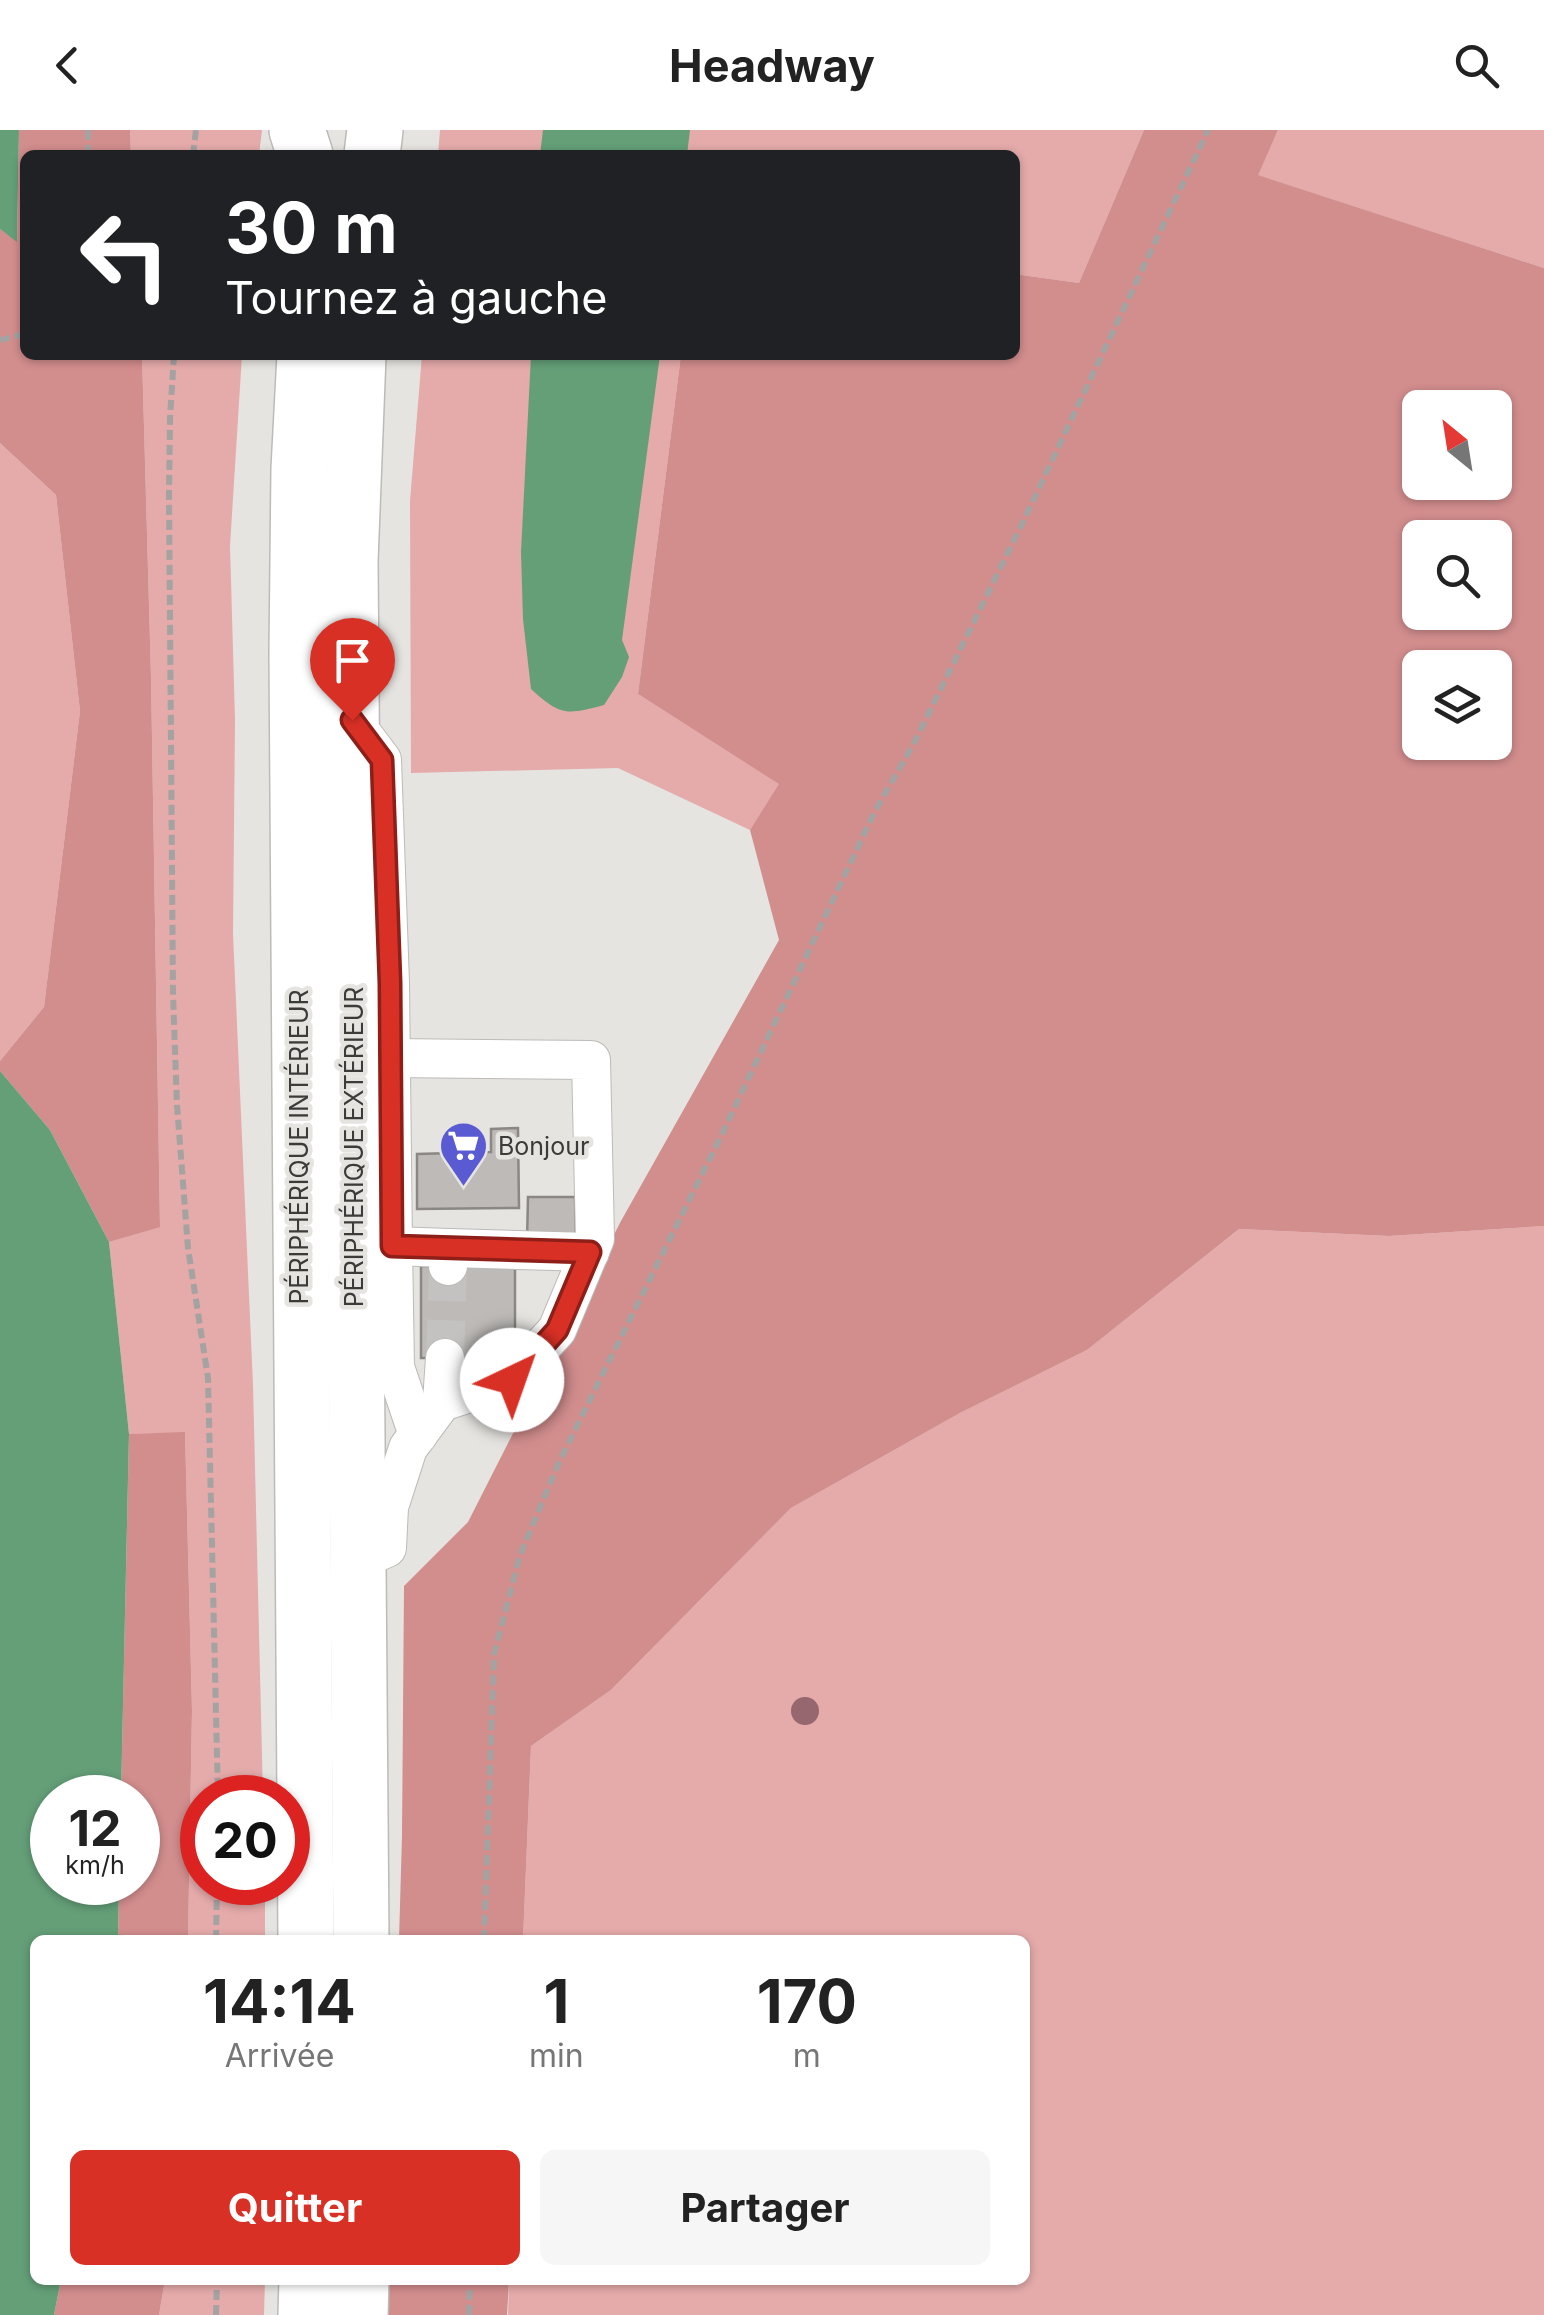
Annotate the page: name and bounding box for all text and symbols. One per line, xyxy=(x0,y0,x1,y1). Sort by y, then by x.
icon: back xyxy=(40,38,95,93)
text: Headway xyxy=(669,38,875,93)
icon: search xyxy=(1449,38,1504,93)
text: 30 m xyxy=(225,185,398,270)
icon: left xyxy=(60,190,190,320)
text: Tournez à gauche xyxy=(225,270,607,325)
north arrow xyxy=(1402,390,1512,500)
map controls xyxy=(1402,390,1512,760)
button: search xyxy=(1402,520,1512,630)
pin xyxy=(310,618,395,721)
icon: arrive xyxy=(325,633,380,688)
button: layers xyxy=(1402,650,1512,760)
street label: PÉRIPHÉRIQUE EXTÉRIEUR xyxy=(338,987,369,1307)
street label: PÉRIPHÉRIQUE INTÉRIEUR xyxy=(283,989,314,1305)
supermarket icon: Bonjour xyxy=(437,1120,489,1188)
place label: Bonjour xyxy=(498,1131,589,1161)
position arrow xyxy=(460,1328,564,1432)
speed limit sign: 20 xyxy=(180,1775,310,1905)
text: 12 xyxy=(68,1798,122,1858)
text: km/h xyxy=(65,1850,125,1880)
text: 14:14 xyxy=(203,1965,356,2037)
text: 1 xyxy=(543,1965,569,2037)
text: 170 xyxy=(757,1965,857,2037)
text: Arrivée xyxy=(225,2036,334,2075)
text: min xyxy=(529,2036,584,2075)
text: m xyxy=(793,2036,821,2075)
button: Quitter xyxy=(70,2150,520,2265)
button: Partager xyxy=(540,2150,990,2265)

